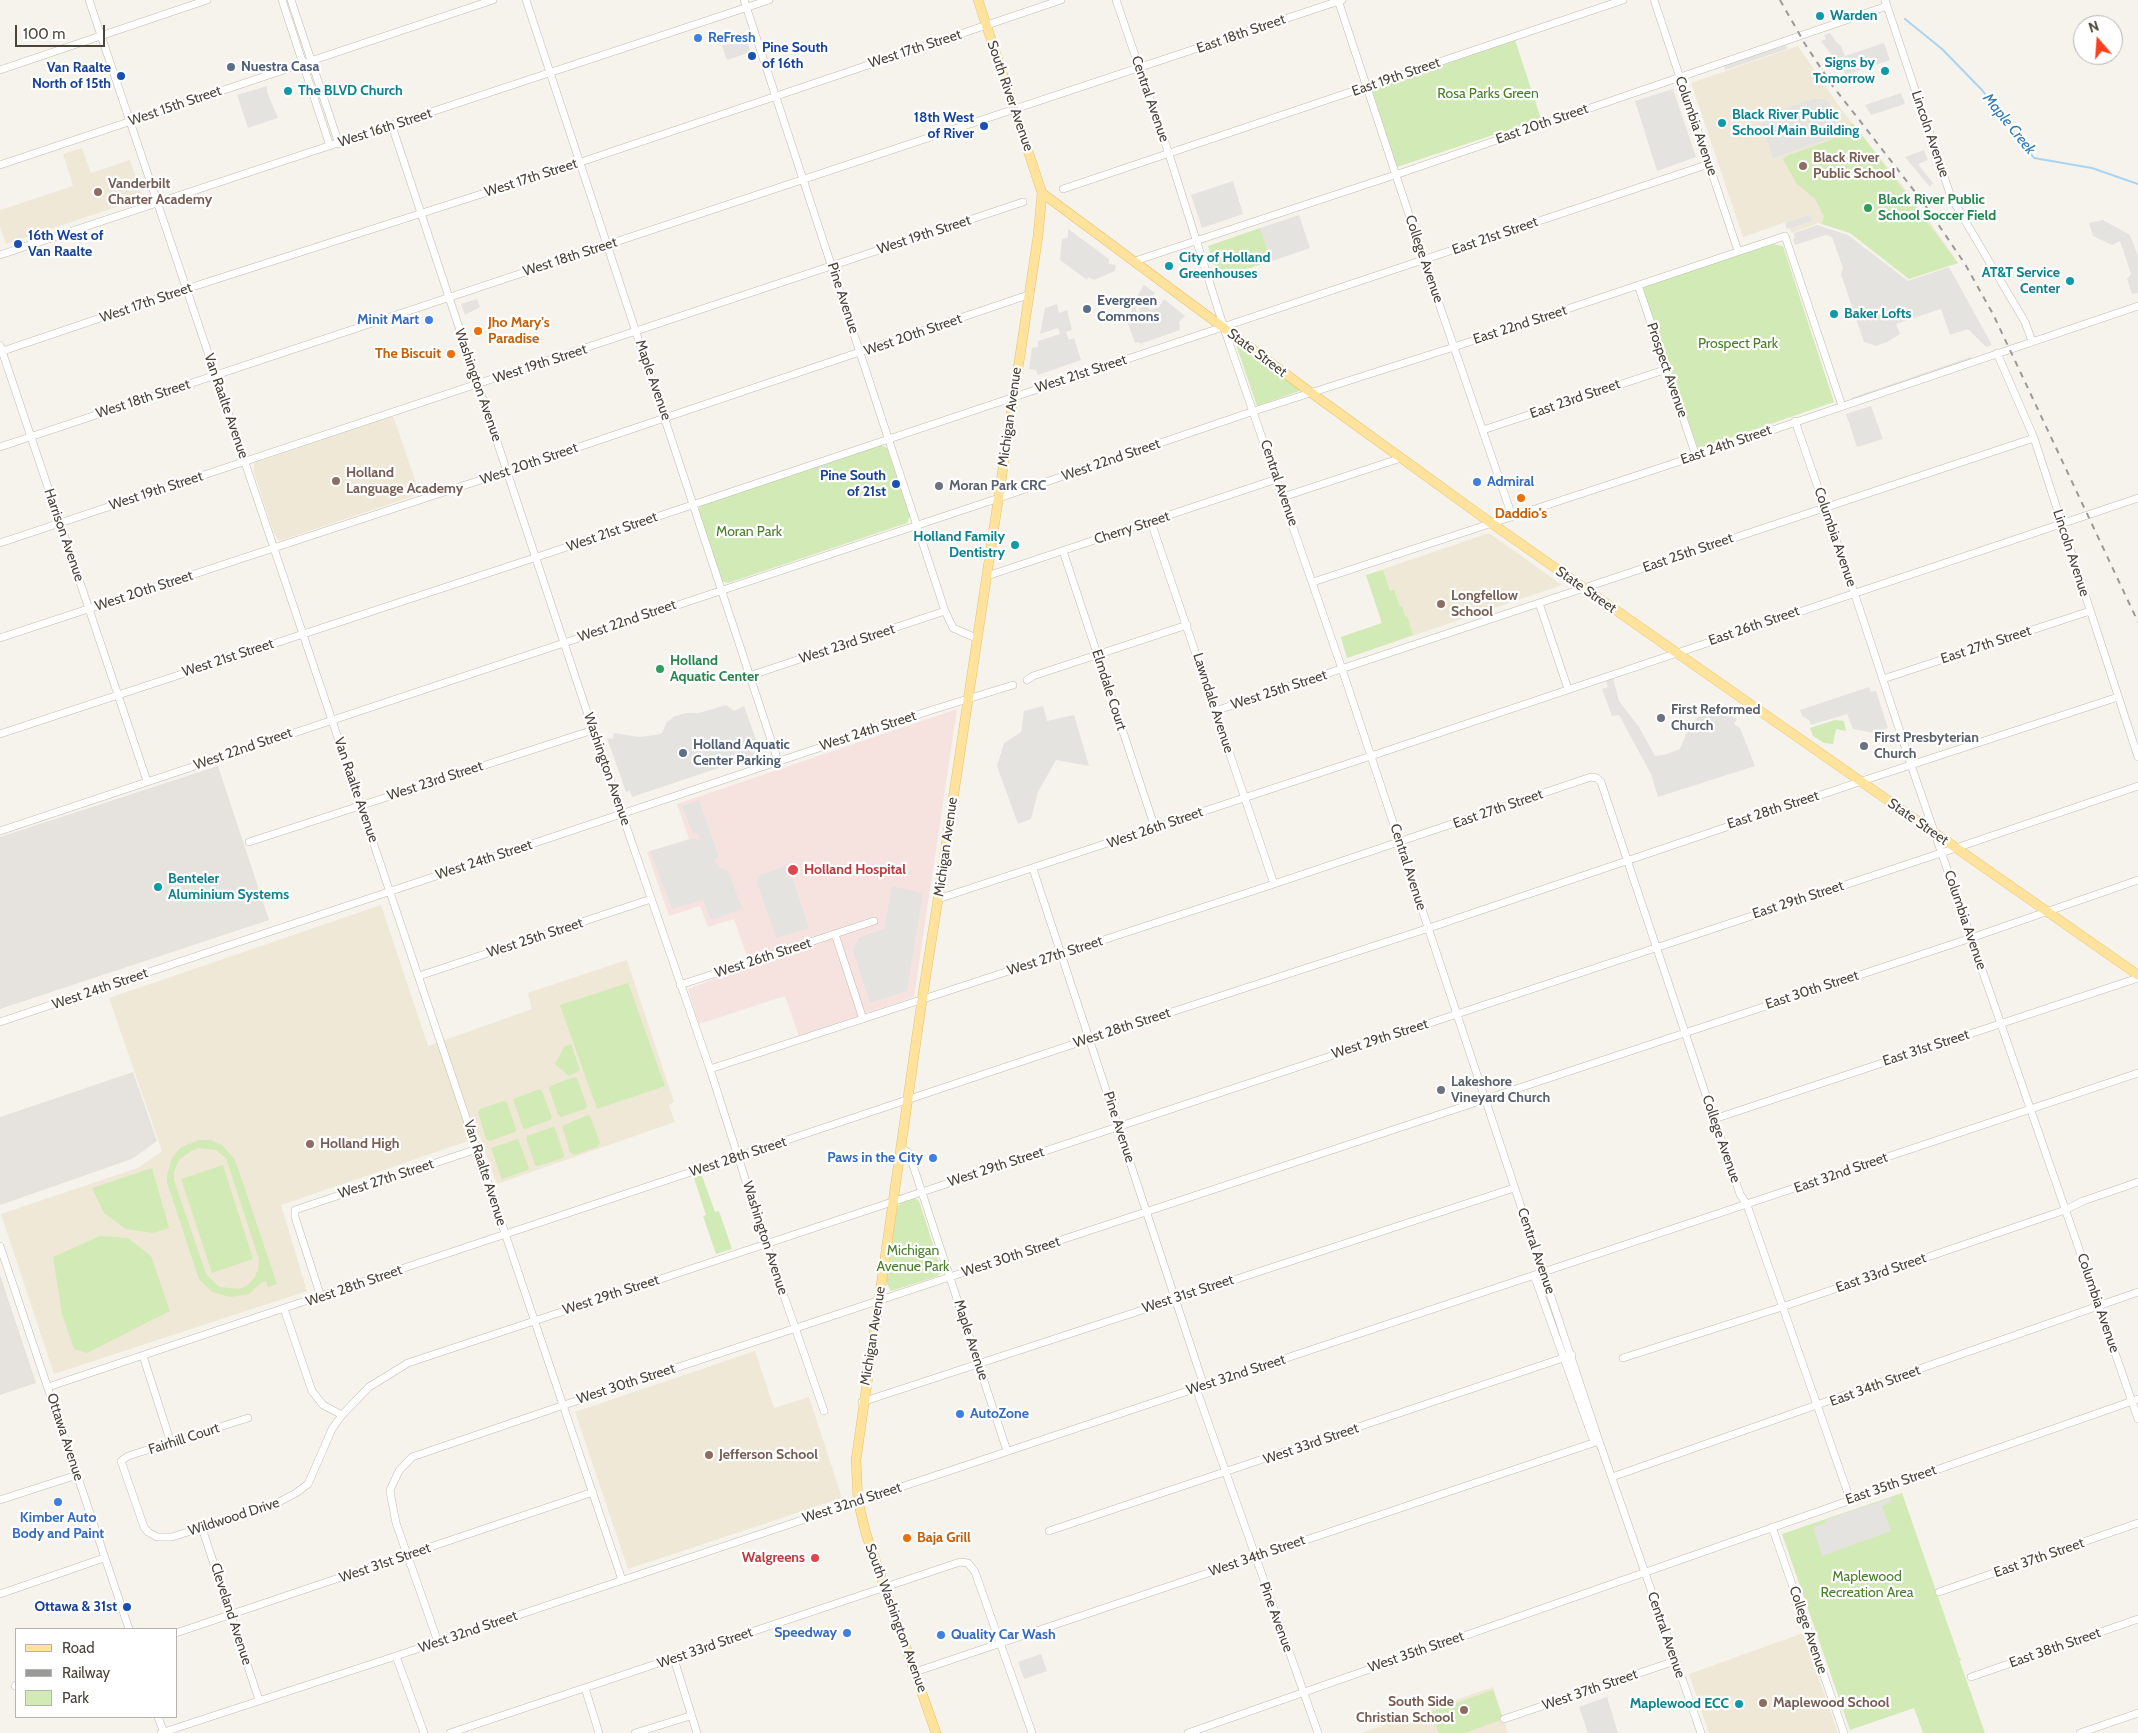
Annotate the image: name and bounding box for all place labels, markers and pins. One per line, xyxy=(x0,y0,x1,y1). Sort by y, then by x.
place label: Warden xyxy=(1830,8,1877,24)
marker: Warden xyxy=(1814,10,1826,22)
place label: ReFresh xyxy=(708,30,756,46)
marker: ReFresh xyxy=(692,32,704,44)
place label: Pine South of 16th xyxy=(762,40,828,72)
marker: Pine South of 16th xyxy=(746,50,758,62)
place label: Signs by Tomorrow xyxy=(1813,55,1875,88)
place label: Nuestra Casa xyxy=(241,59,319,75)
place label: Van Raalte North of 15th xyxy=(32,60,111,92)
marker: Nuestra Casa xyxy=(225,61,237,73)
marker: Signs by Tomorrow xyxy=(1879,65,1891,77)
marker: Van Raalte North of 15th xyxy=(115,70,127,82)
place label: The BLVD Church xyxy=(298,83,403,99)
marker: The BLVD Church xyxy=(282,85,294,97)
place label: Black River Public School Main Building xyxy=(1732,107,1859,140)
place label: 18th West of River xyxy=(914,110,974,142)
marker: Black River Public School Main Building xyxy=(1716,117,1728,129)
marker: 18th West of River xyxy=(978,120,990,132)
place label: Black River Public School xyxy=(1813,150,1895,182)
marker: Black River Public School xyxy=(1797,160,1809,172)
place label: Vanderbilt Charter Academy xyxy=(108,176,212,208)
marker: Vanderbilt Charter Academy xyxy=(92,186,104,198)
place label: Black River Public School Soccer Field xyxy=(1878,192,1996,224)
marker: Black River Public School Soccer Field xyxy=(1862,202,1874,214)
place label: 16th West of Van Raalte xyxy=(28,228,103,260)
marker: 16th West of Van Raalte xyxy=(12,238,24,250)
place label: City of Holland Greenhouses xyxy=(1179,250,1271,282)
marker: City of Holland Greenhouses xyxy=(1163,260,1175,272)
place label: AT&T Service Center xyxy=(1982,265,2060,298)
marker: AT&T Service Center xyxy=(2064,275,2076,287)
place label: Evergreen Commons xyxy=(1097,293,1159,326)
marker: Evergreen Commons xyxy=(1081,303,1093,315)
place label: Baker Lofts xyxy=(1844,306,1912,322)
marker: Baker Lofts xyxy=(1828,308,1840,320)
place label: Minit Mart xyxy=(357,312,419,328)
marker: Minit Mart xyxy=(423,314,435,326)
place label: Jho Mary's Paradise xyxy=(488,315,550,348)
marker: Jho Mary's Paradise xyxy=(472,325,484,337)
place label: The Biscuit xyxy=(375,346,441,362)
marker: The Biscuit xyxy=(445,348,457,360)
place label: Holland Language Academy xyxy=(346,465,463,498)
place label: Pine South of 21st xyxy=(820,468,886,501)
place label: Admiral xyxy=(1487,474,1534,490)
marker: Holland Language Academy xyxy=(330,475,342,487)
marker: Admiral xyxy=(1471,476,1483,488)
marker: Pine South of 21st xyxy=(890,478,902,490)
place label: Moran Park CRC xyxy=(949,478,1046,494)
marker: Moran Park CRC xyxy=(933,480,945,492)
marker: Daddio's xyxy=(1515,492,1527,504)
place label: Daddio's xyxy=(1495,506,1547,522)
place label: Holland Family Dentistry xyxy=(913,529,1005,562)
marker: Holland Family Dentistry xyxy=(1009,539,1021,551)
place label: Longfellow School xyxy=(1451,588,1518,620)
marker: Longfellow School xyxy=(1435,598,1447,610)
place label: Holland Aquatic Center xyxy=(670,653,759,686)
marker: Holland Aquatic Center xyxy=(654,663,666,675)
place label: First Reformed Church xyxy=(1671,702,1760,734)
marker: First Reformed Church xyxy=(1655,712,1667,724)
place label: First Presbyterian Church xyxy=(1874,730,1979,762)
place label: Holland Aquatic Center Parking xyxy=(693,737,790,770)
marker: First Presbyterian Church xyxy=(1858,740,1870,752)
marker: Holland Aquatic Center Parking xyxy=(677,747,689,759)
place label: Holland Hospital xyxy=(804,862,906,878)
marker: Holland Hospital xyxy=(786,863,800,877)
place label: Benteler Aluminium Systems xyxy=(168,871,289,904)
marker: Benteler Aluminium Systems xyxy=(152,881,164,893)
place label: Lakeshore Vineyard Church xyxy=(1451,1074,1550,1106)
marker: Lakeshore Vineyard Church xyxy=(1435,1084,1447,1096)
place label: Holland High xyxy=(320,1136,399,1152)
marker: Holland High xyxy=(304,1138,316,1150)
place label: Paws in the City xyxy=(827,1150,923,1166)
marker: Paws in the City xyxy=(927,1152,939,1164)
place label: AutoZone xyxy=(970,1406,1029,1422)
marker: AutoZone xyxy=(954,1408,966,1420)
place label: Jefferson School xyxy=(719,1447,818,1463)
marker: Jefferson School xyxy=(703,1449,715,1461)
marker: Kimber Auto Body and Paint xyxy=(52,1496,64,1508)
place label: Kimber Auto Body and Paint xyxy=(12,1510,104,1542)
place label: Baja Grill xyxy=(917,1530,971,1546)
marker: Baja Grill xyxy=(901,1532,913,1544)
place label: Walgreens xyxy=(742,1550,805,1566)
marker: Walgreens xyxy=(809,1552,821,1564)
place label: Ottawa & 31st xyxy=(34,1599,117,1615)
marker: Ottawa & 31st xyxy=(121,1601,133,1613)
place label: Speedway xyxy=(774,1625,837,1641)
marker: Speedway xyxy=(841,1627,853,1639)
place label: Quality Car Wash xyxy=(951,1627,1056,1643)
marker: Quality Car Wash xyxy=(935,1629,947,1641)
place label: South Side Christian School xyxy=(1356,1694,1454,1726)
place label: Maplewood School xyxy=(1773,1695,1889,1711)
place label: Maplewood ECC xyxy=(1630,1696,1729,1712)
marker: Maplewood School xyxy=(1757,1697,1769,1709)
marker: Maplewood ECC xyxy=(1733,1698,1745,1710)
marker: South Side Christian School xyxy=(1458,1704,1470,1716)

